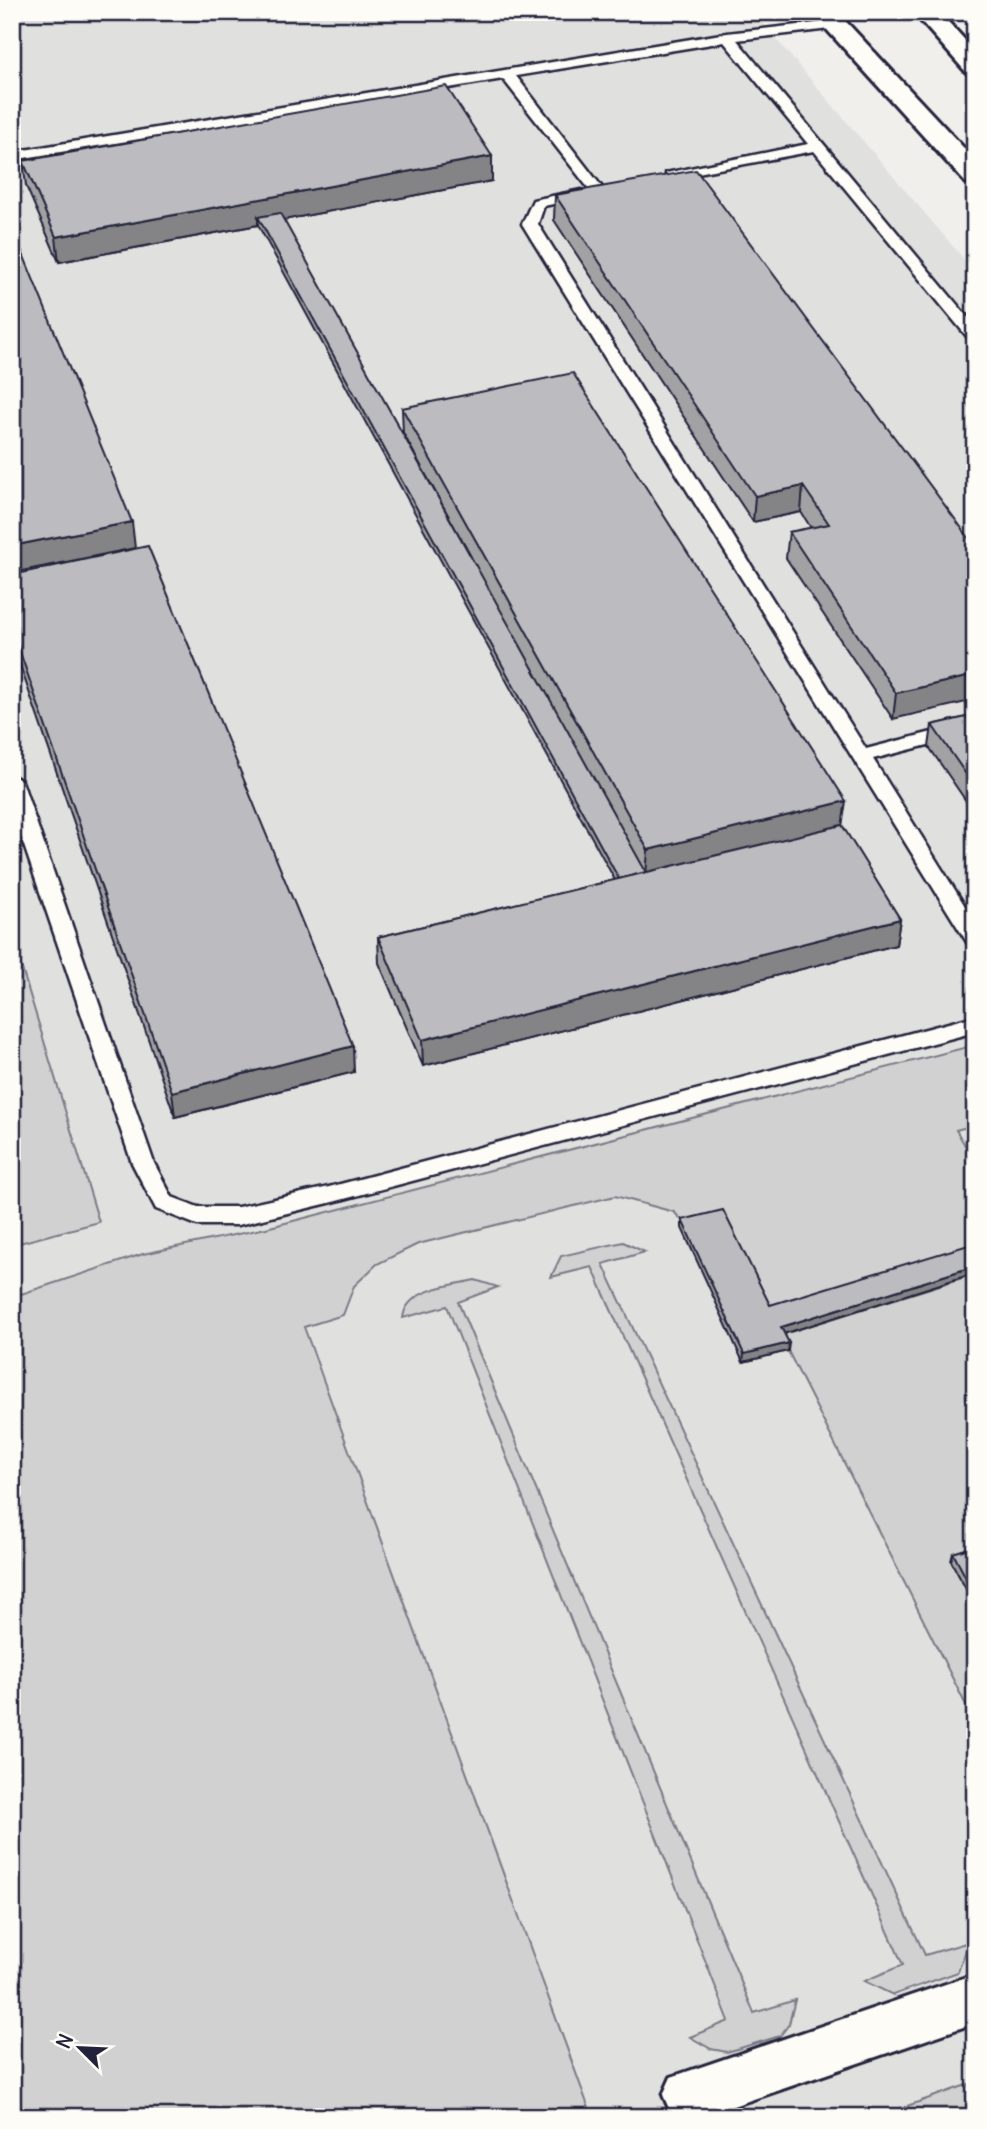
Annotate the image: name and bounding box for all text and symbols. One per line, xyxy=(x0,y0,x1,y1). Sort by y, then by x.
north arrow xyxy=(46,2014,116,2084)
text: N xyxy=(51,2030,78,2052)

